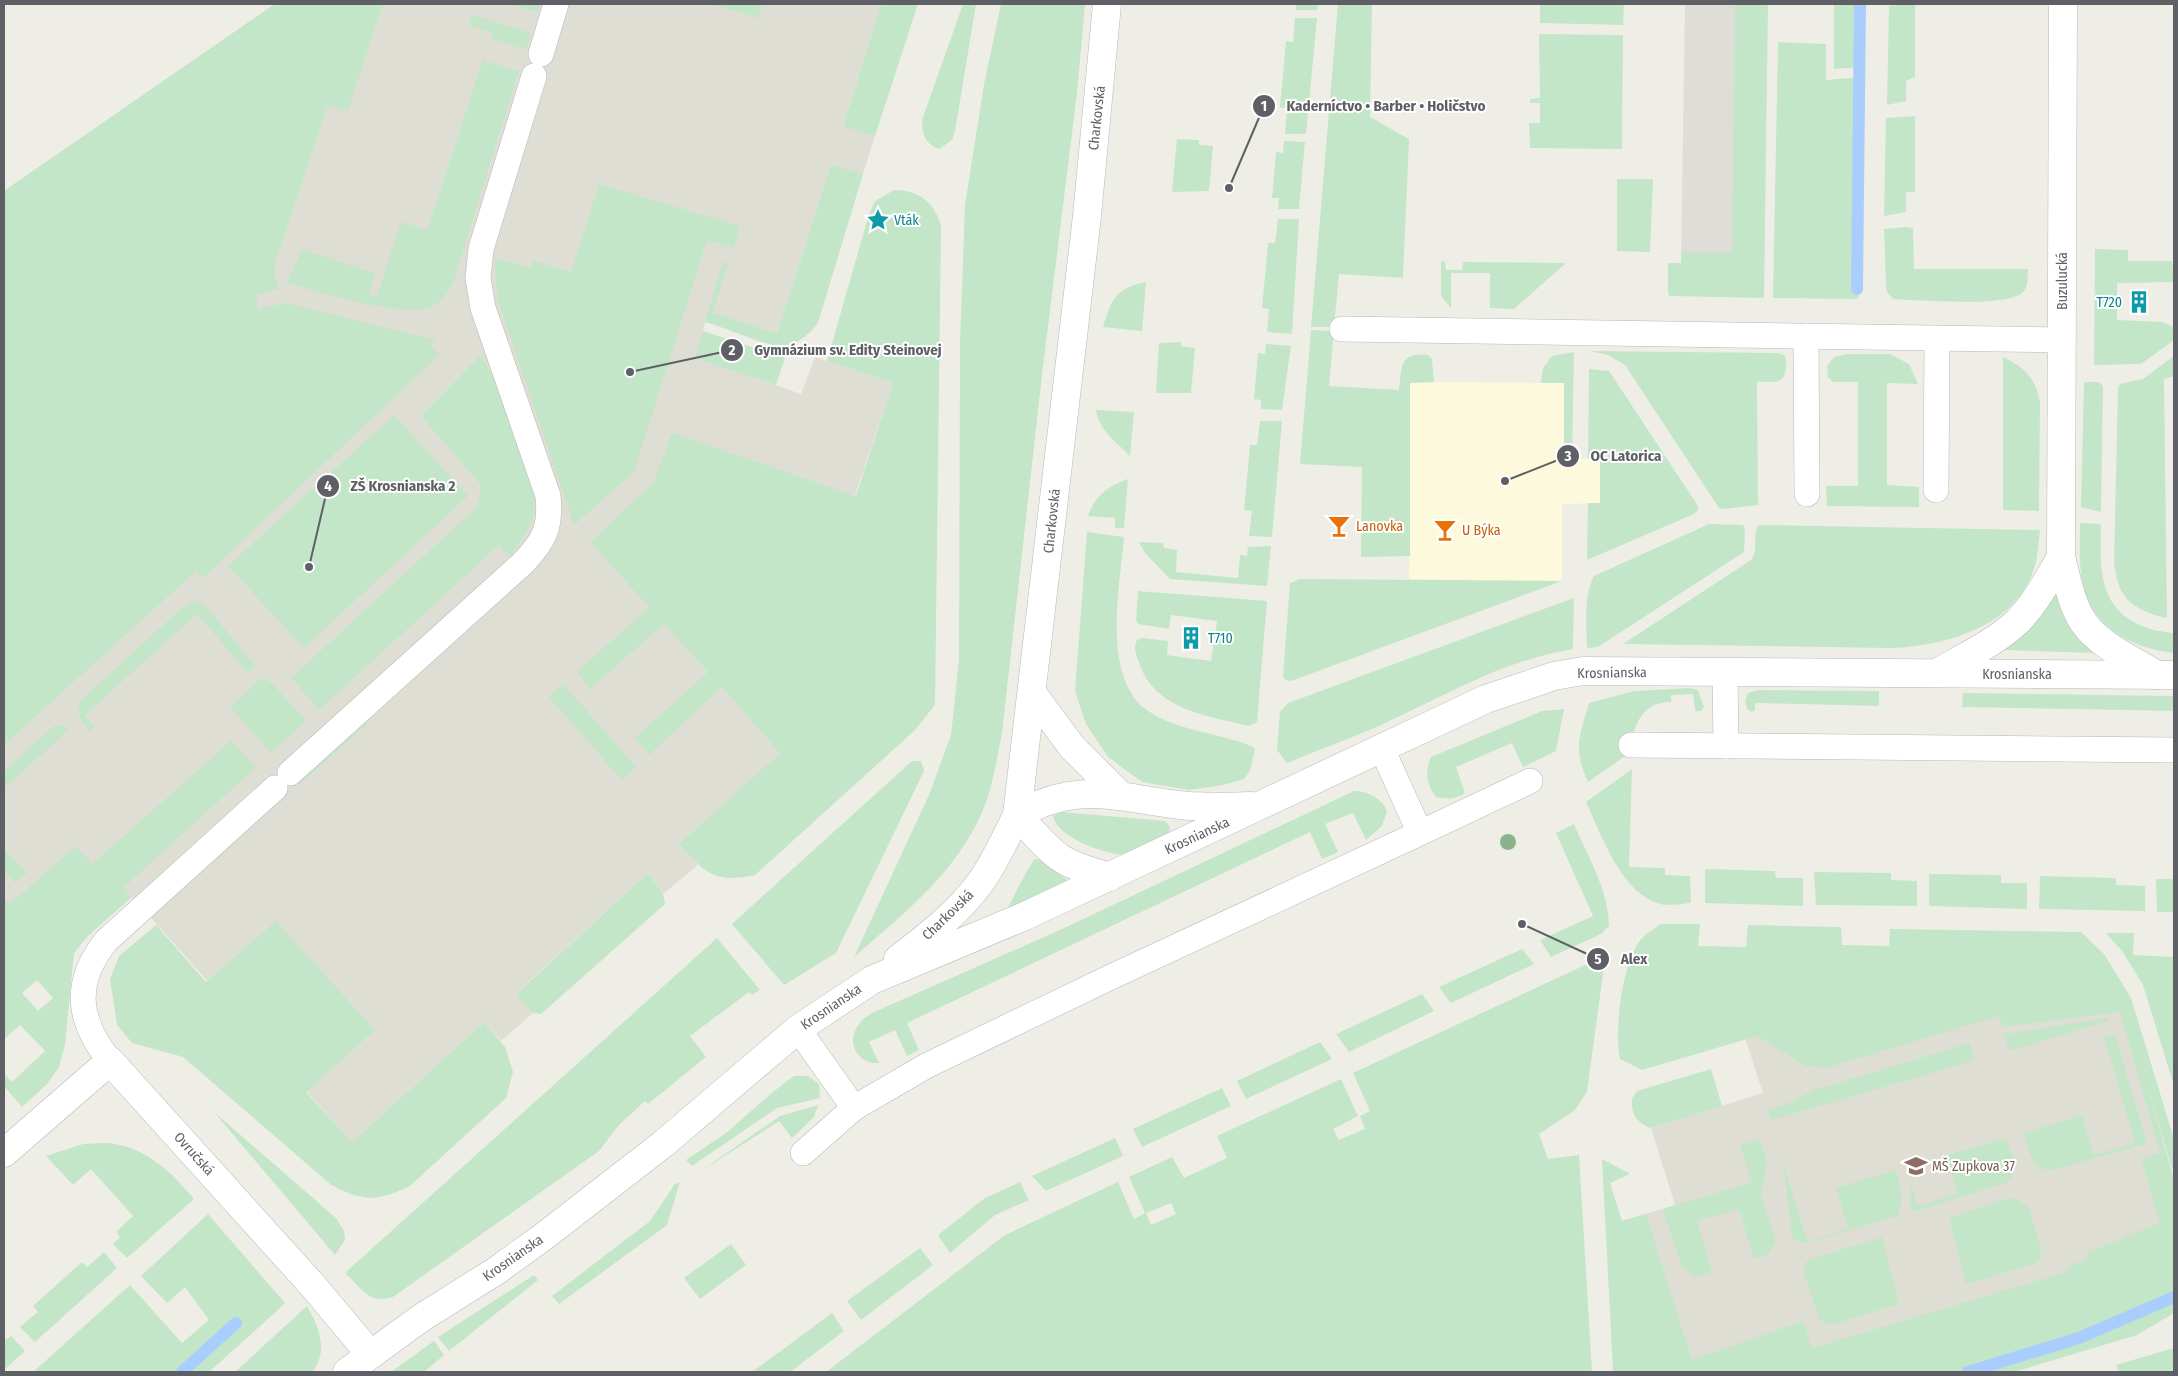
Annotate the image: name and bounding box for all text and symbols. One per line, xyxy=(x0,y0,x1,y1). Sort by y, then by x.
street label: Charkovská xyxy=(1085,85,1109,151)
callout: Kaderníctvo • Barber • Holičstvo xyxy=(1252,91,1496,121)
text: 1 xyxy=(1261,97,1267,115)
text: Kaderníctvo • Barber • Holičstvo xyxy=(1286,97,1486,115)
place icon: Vták xyxy=(865,207,891,233)
place label: Vták xyxy=(894,212,919,229)
street label: Buzulucká xyxy=(2054,252,2071,310)
building icon: T720 xyxy=(2126,289,2152,315)
place label: T720 xyxy=(2097,294,2122,311)
callout: Gymnázium sv. Edity Steinovej xyxy=(720,335,952,365)
text: 2 xyxy=(728,341,736,359)
text: Gymnázium sv. Edity Steinovej xyxy=(754,341,942,359)
callout: OC Latorica xyxy=(1555,441,1671,471)
text: 3 xyxy=(1563,447,1572,465)
text: OC Latorica xyxy=(1590,447,1662,465)
callout: ZŠ Krosnianska 2 xyxy=(316,471,466,501)
text: 4 xyxy=(324,477,332,495)
text: ZŠ Krosnianska 2 xyxy=(351,477,456,495)
street label: Charkovská xyxy=(1040,488,1064,554)
bar icon: Lanovka xyxy=(1326,513,1352,539)
bar icon: U Býka xyxy=(1432,517,1458,543)
place label: Lanovka xyxy=(1356,518,1403,535)
place label: U Býka xyxy=(1462,522,1501,539)
building icon: T710 xyxy=(1178,625,1204,651)
place label: T710 xyxy=(1208,630,1233,647)
street label: Krosnianska xyxy=(1577,664,1647,682)
street label: Krosnianska xyxy=(1982,666,2052,683)
street label: Krosnianska xyxy=(1162,814,1232,858)
street label: Charkovská xyxy=(919,886,977,944)
callout: Alex xyxy=(1586,944,1658,974)
text: 5 xyxy=(1594,950,1602,968)
text: Alex xyxy=(1620,950,1648,968)
street label: Krosnianska xyxy=(797,980,865,1033)
street label: Ovručská xyxy=(170,1129,218,1179)
school or university icon: MŠ Zupkova 37 xyxy=(1903,1153,1929,1179)
place label: MŠ Zupkova 37 xyxy=(1932,1157,2015,1175)
street label: Krosnianska xyxy=(480,1231,546,1285)

